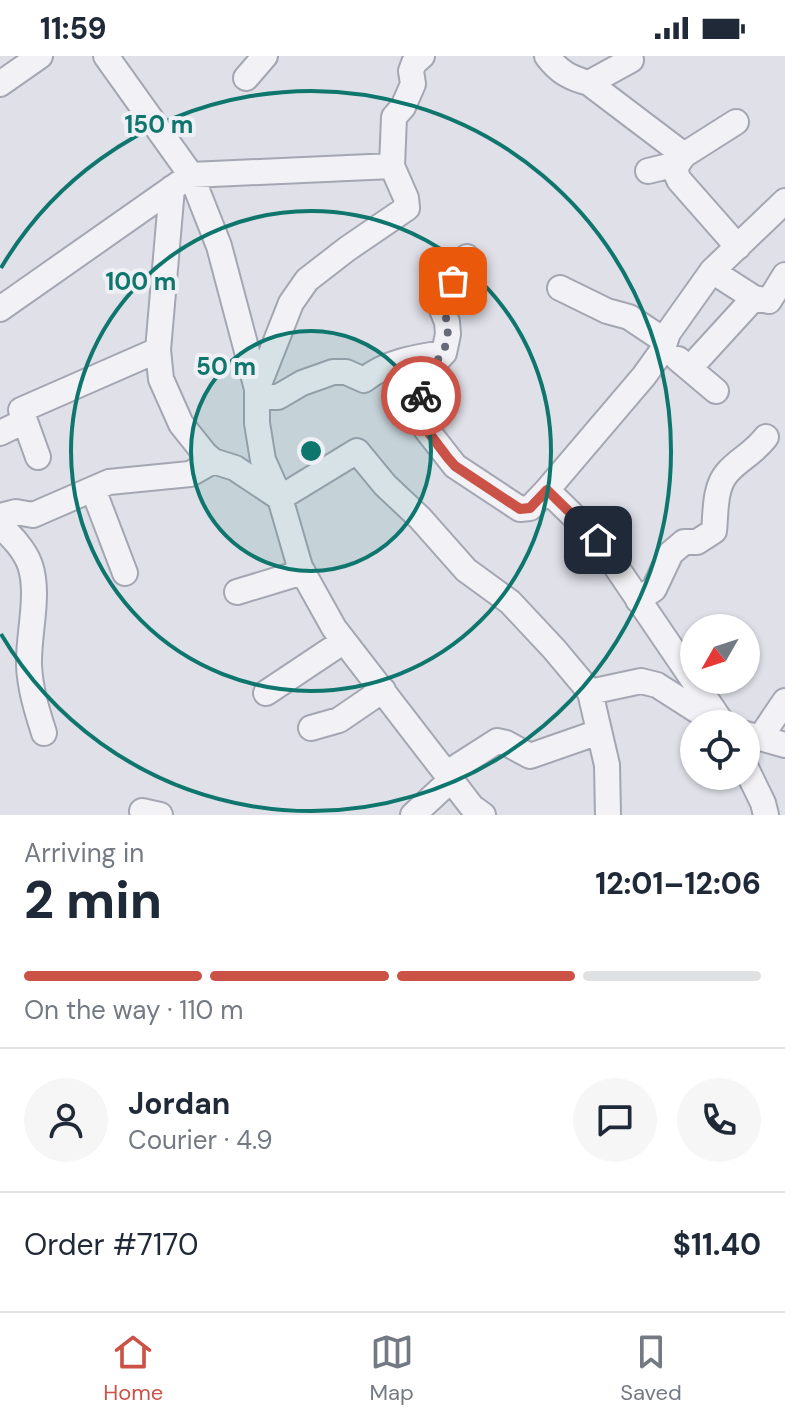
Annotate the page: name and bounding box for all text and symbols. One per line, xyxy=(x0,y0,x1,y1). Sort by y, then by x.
text: 11:59 xyxy=(40,9,106,48)
text: 150 m xyxy=(125,109,193,140)
pin xyxy=(419,247,487,315)
icon: bag xyxy=(431,259,475,303)
text: 100 m xyxy=(106,266,176,297)
text: 50 m xyxy=(196,351,256,382)
courier xyxy=(381,356,461,436)
icon: bike xyxy=(399,374,443,418)
centre of rings xyxy=(297,437,325,465)
pin xyxy=(564,506,632,574)
icon: home xyxy=(576,518,620,562)
north arrow xyxy=(680,614,760,694)
map controls xyxy=(680,614,760,790)
button: locate xyxy=(680,710,760,790)
text: Arriving in xyxy=(24,836,144,870)
text: 12:01–12:06 xyxy=(595,864,761,903)
text: 2 min xyxy=(24,866,162,934)
text: On the way · 110 m xyxy=(24,993,243,1027)
button: person xyxy=(24,1078,108,1162)
button: chat xyxy=(573,1078,657,1162)
button: phone xyxy=(677,1078,761,1162)
text: Jordan xyxy=(128,1084,230,1123)
text: Courier · 4.9 xyxy=(128,1123,273,1157)
text: Order #7170 xyxy=(24,1225,198,1264)
text: $11.40 xyxy=(673,1225,761,1264)
tab: Home xyxy=(103,1330,163,1407)
tab: Map xyxy=(370,1330,414,1407)
tab: Saved xyxy=(620,1330,682,1407)

